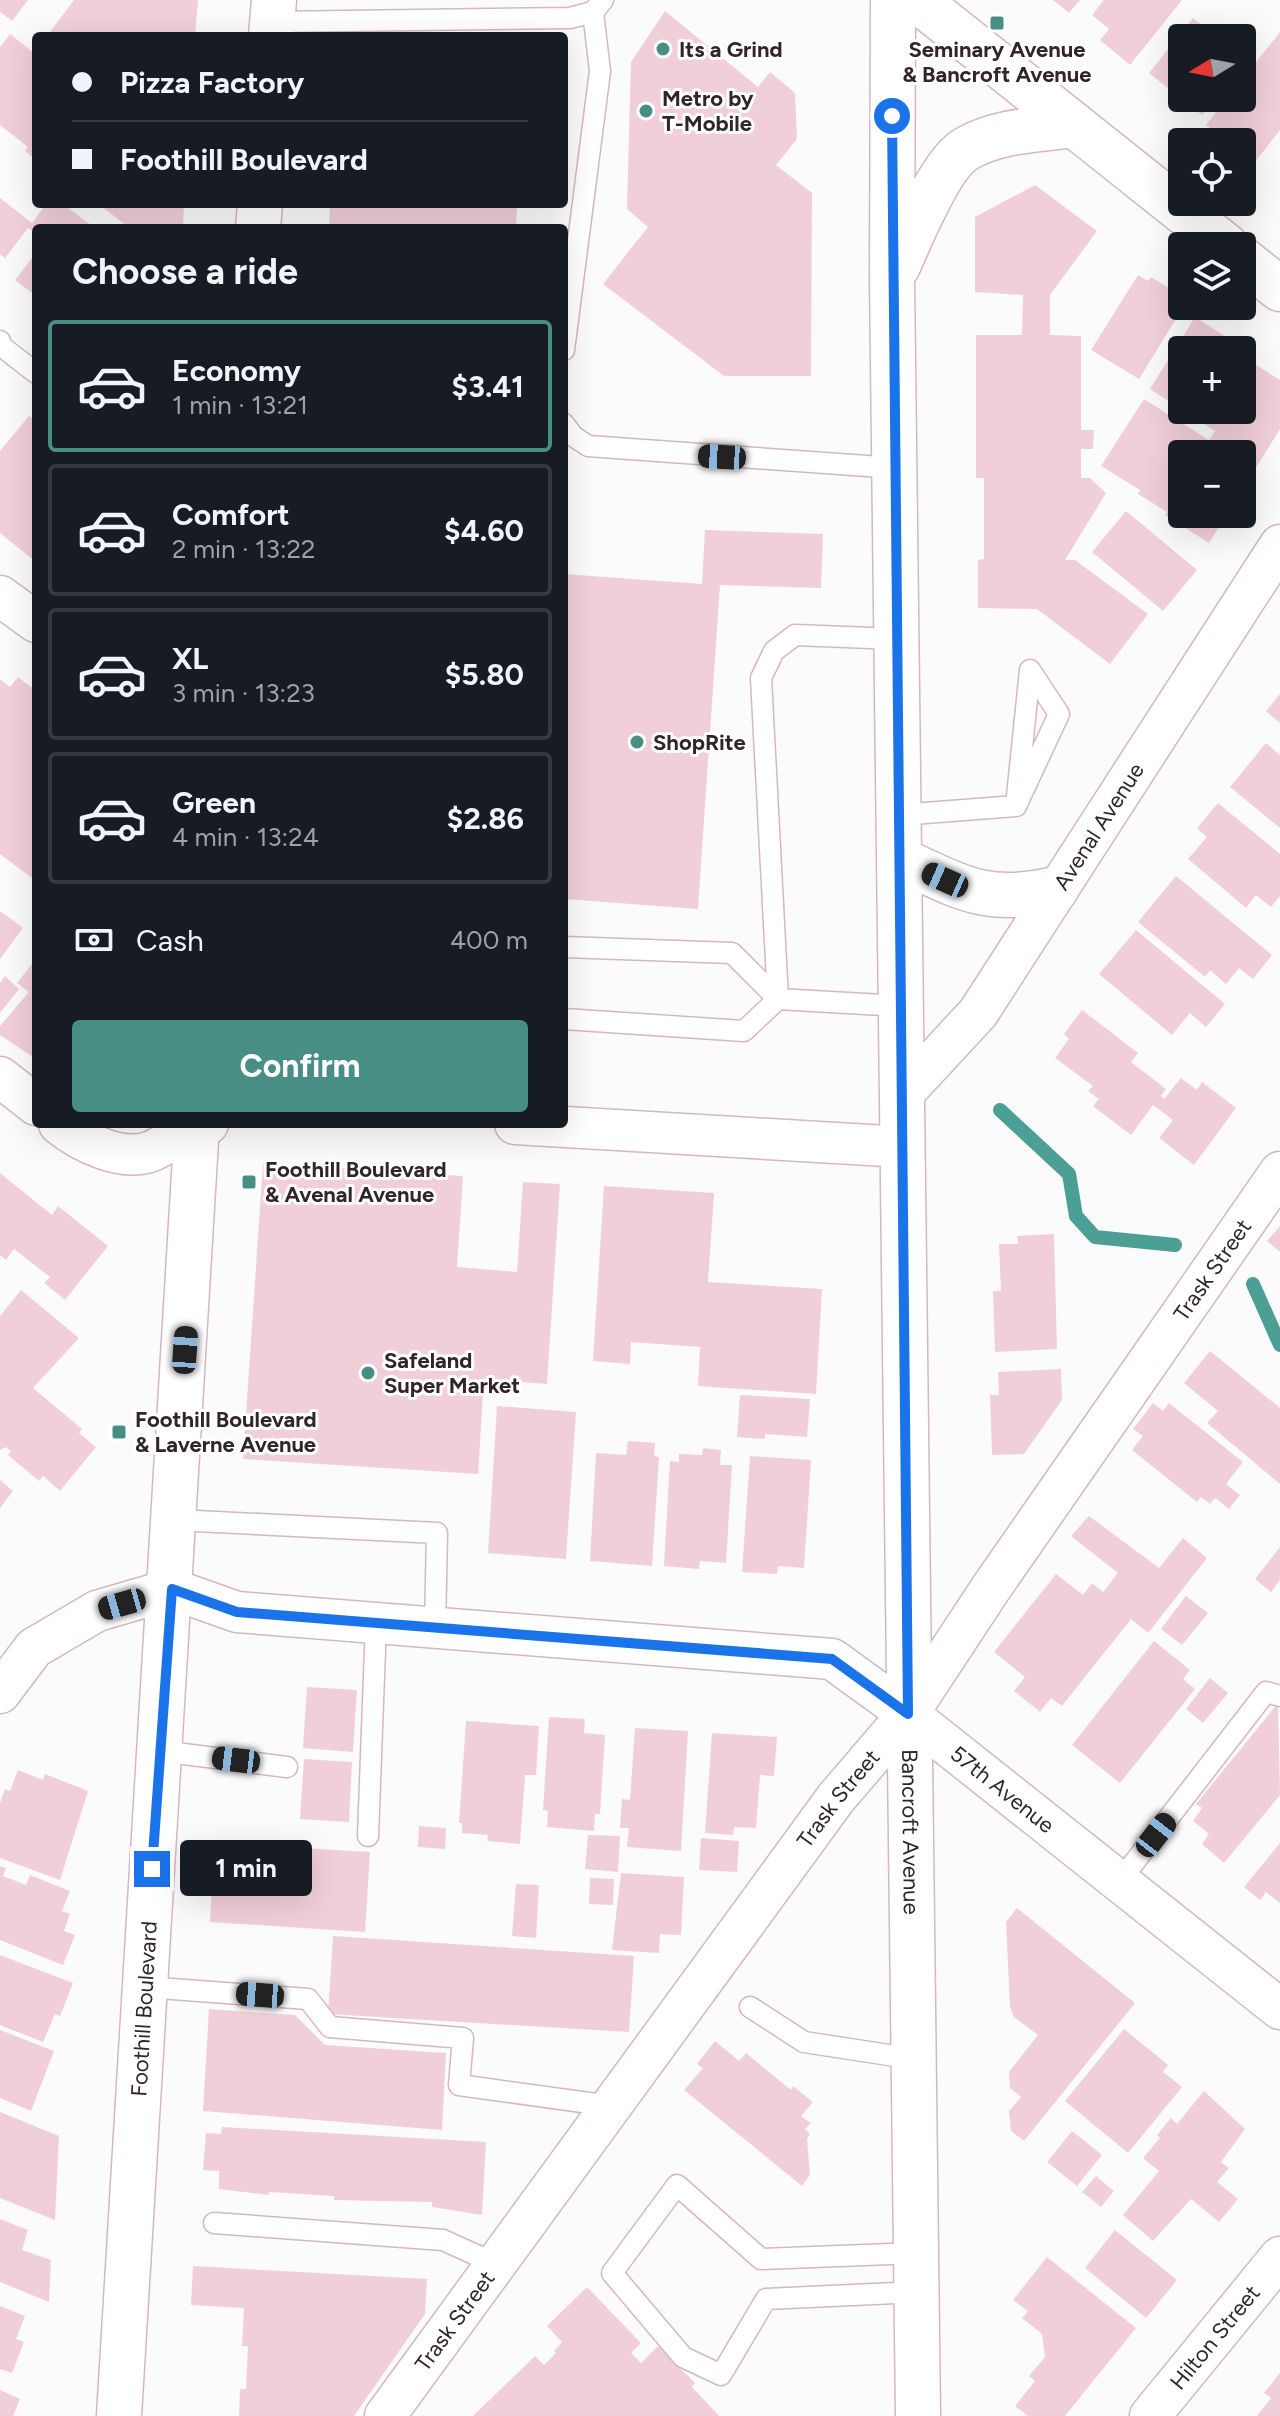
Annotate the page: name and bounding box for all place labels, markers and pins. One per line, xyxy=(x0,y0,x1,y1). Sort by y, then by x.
marker: Seminary Avenue & Bancroft Avenue xyxy=(988,14,1006,32)
place label: Its a Grind xyxy=(679,36,783,63)
place label: Seminary Avenue & Bancroft Avenue xyxy=(902,36,1092,88)
marker: Its a Grind xyxy=(654,40,672,58)
place label: Metro by T-Mobile xyxy=(662,85,754,137)
marker: Metro by T-Mobile xyxy=(637,102,655,120)
place label: ShopRite xyxy=(653,729,746,756)
marker: ShopRite xyxy=(628,733,646,751)
place label: Foothill Boulevard & Avenal Avenue xyxy=(265,1156,447,1208)
marker: Foothill Boulevard & Avenal Avenue xyxy=(240,1173,258,1191)
place label: Safeland Super Market xyxy=(384,1347,520,1399)
marker: Safeland Super Market xyxy=(359,1364,377,1382)
place label: Foothill Boulevard & Laverne Avenue xyxy=(135,1406,317,1458)
marker: Foothill Boulevard & Laverne Avenue xyxy=(110,1423,128,1441)

